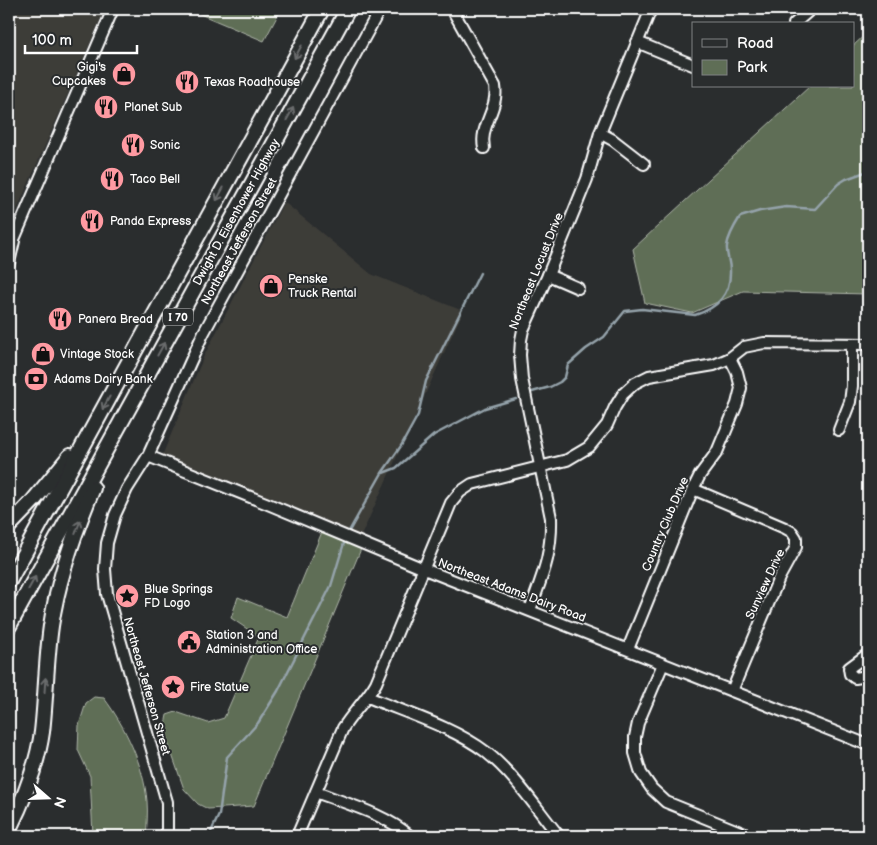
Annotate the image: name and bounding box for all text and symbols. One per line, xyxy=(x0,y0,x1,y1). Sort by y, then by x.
scale bar xyxy=(25,22,138,54)
legend xyxy=(692,22,854,88)
text: 100 m xyxy=(32,31,72,50)
text: Road xyxy=(737,34,773,53)
one-way arrow xyxy=(293,44,303,59)
text: Park xyxy=(737,58,768,77)
place label: Gigi's Cupcakes xyxy=(52,60,106,89)
shop icon: Gigi's Cupcakes xyxy=(111,61,137,87)
restaurant icon: Texas Roadhouse xyxy=(174,69,200,95)
place label: Texas Roadhouse xyxy=(204,75,300,90)
restaurant icon: Planet Sub xyxy=(93,94,119,120)
place label: Planet Sub xyxy=(124,100,182,115)
one-way arrow xyxy=(285,107,295,122)
restaurant icon: Sonic xyxy=(120,132,146,158)
street label: Dwight D. Eisenhower Highway xyxy=(190,136,283,288)
place label: Sonic xyxy=(150,138,180,153)
restaurant icon: Taco Bell xyxy=(99,166,125,192)
place label: Taco Bell xyxy=(130,172,180,187)
street label: Northeast Jefferson Street xyxy=(198,175,281,307)
one-way arrow xyxy=(215,186,225,201)
restaurant icon: Panda Express xyxy=(79,208,105,234)
street label: Northeast Locust Drive xyxy=(506,210,567,332)
place label: Panda Express xyxy=(110,214,191,229)
place label: Penske Truck Rental xyxy=(288,272,356,301)
shop icon: Penske Truck Rental xyxy=(258,273,284,299)
restaurant icon: Panera Bread xyxy=(47,306,73,332)
road number: I 70 xyxy=(163,308,193,326)
place label: Panera Bread xyxy=(78,312,153,327)
shop icon: Vintage Stock xyxy=(30,341,56,367)
one-way arrow xyxy=(156,341,166,356)
place label: Vintage Stock xyxy=(60,347,134,362)
bank icon: Adams Dairy Bank xyxy=(23,366,49,392)
place label: Adams Dairy Bank xyxy=(54,372,153,387)
one-way arrow xyxy=(101,396,111,411)
street label: Country Club Drive xyxy=(639,475,692,574)
one-way arrow xyxy=(74,519,83,535)
street label: Sunview Drive xyxy=(743,547,788,622)
street label: Northeast Adams Dairy Road xyxy=(436,555,588,626)
one-way arrow xyxy=(27,576,37,591)
place label: Blue Springs FD Logo xyxy=(144,582,213,611)
place icon: Blue Springs FD Logo xyxy=(114,583,140,609)
street label: Northeast Jefferson Street xyxy=(120,615,174,757)
place label: Station 3 and Administration Office xyxy=(206,628,317,657)
public building icon: Station 3 and Administration Office xyxy=(176,629,202,655)
place icon: Fire Statue xyxy=(160,674,186,700)
one-way arrow xyxy=(40,677,50,693)
place label: Fire Statue xyxy=(190,680,249,695)
north arrow xyxy=(22,772,72,822)
text: N xyxy=(50,794,70,810)

